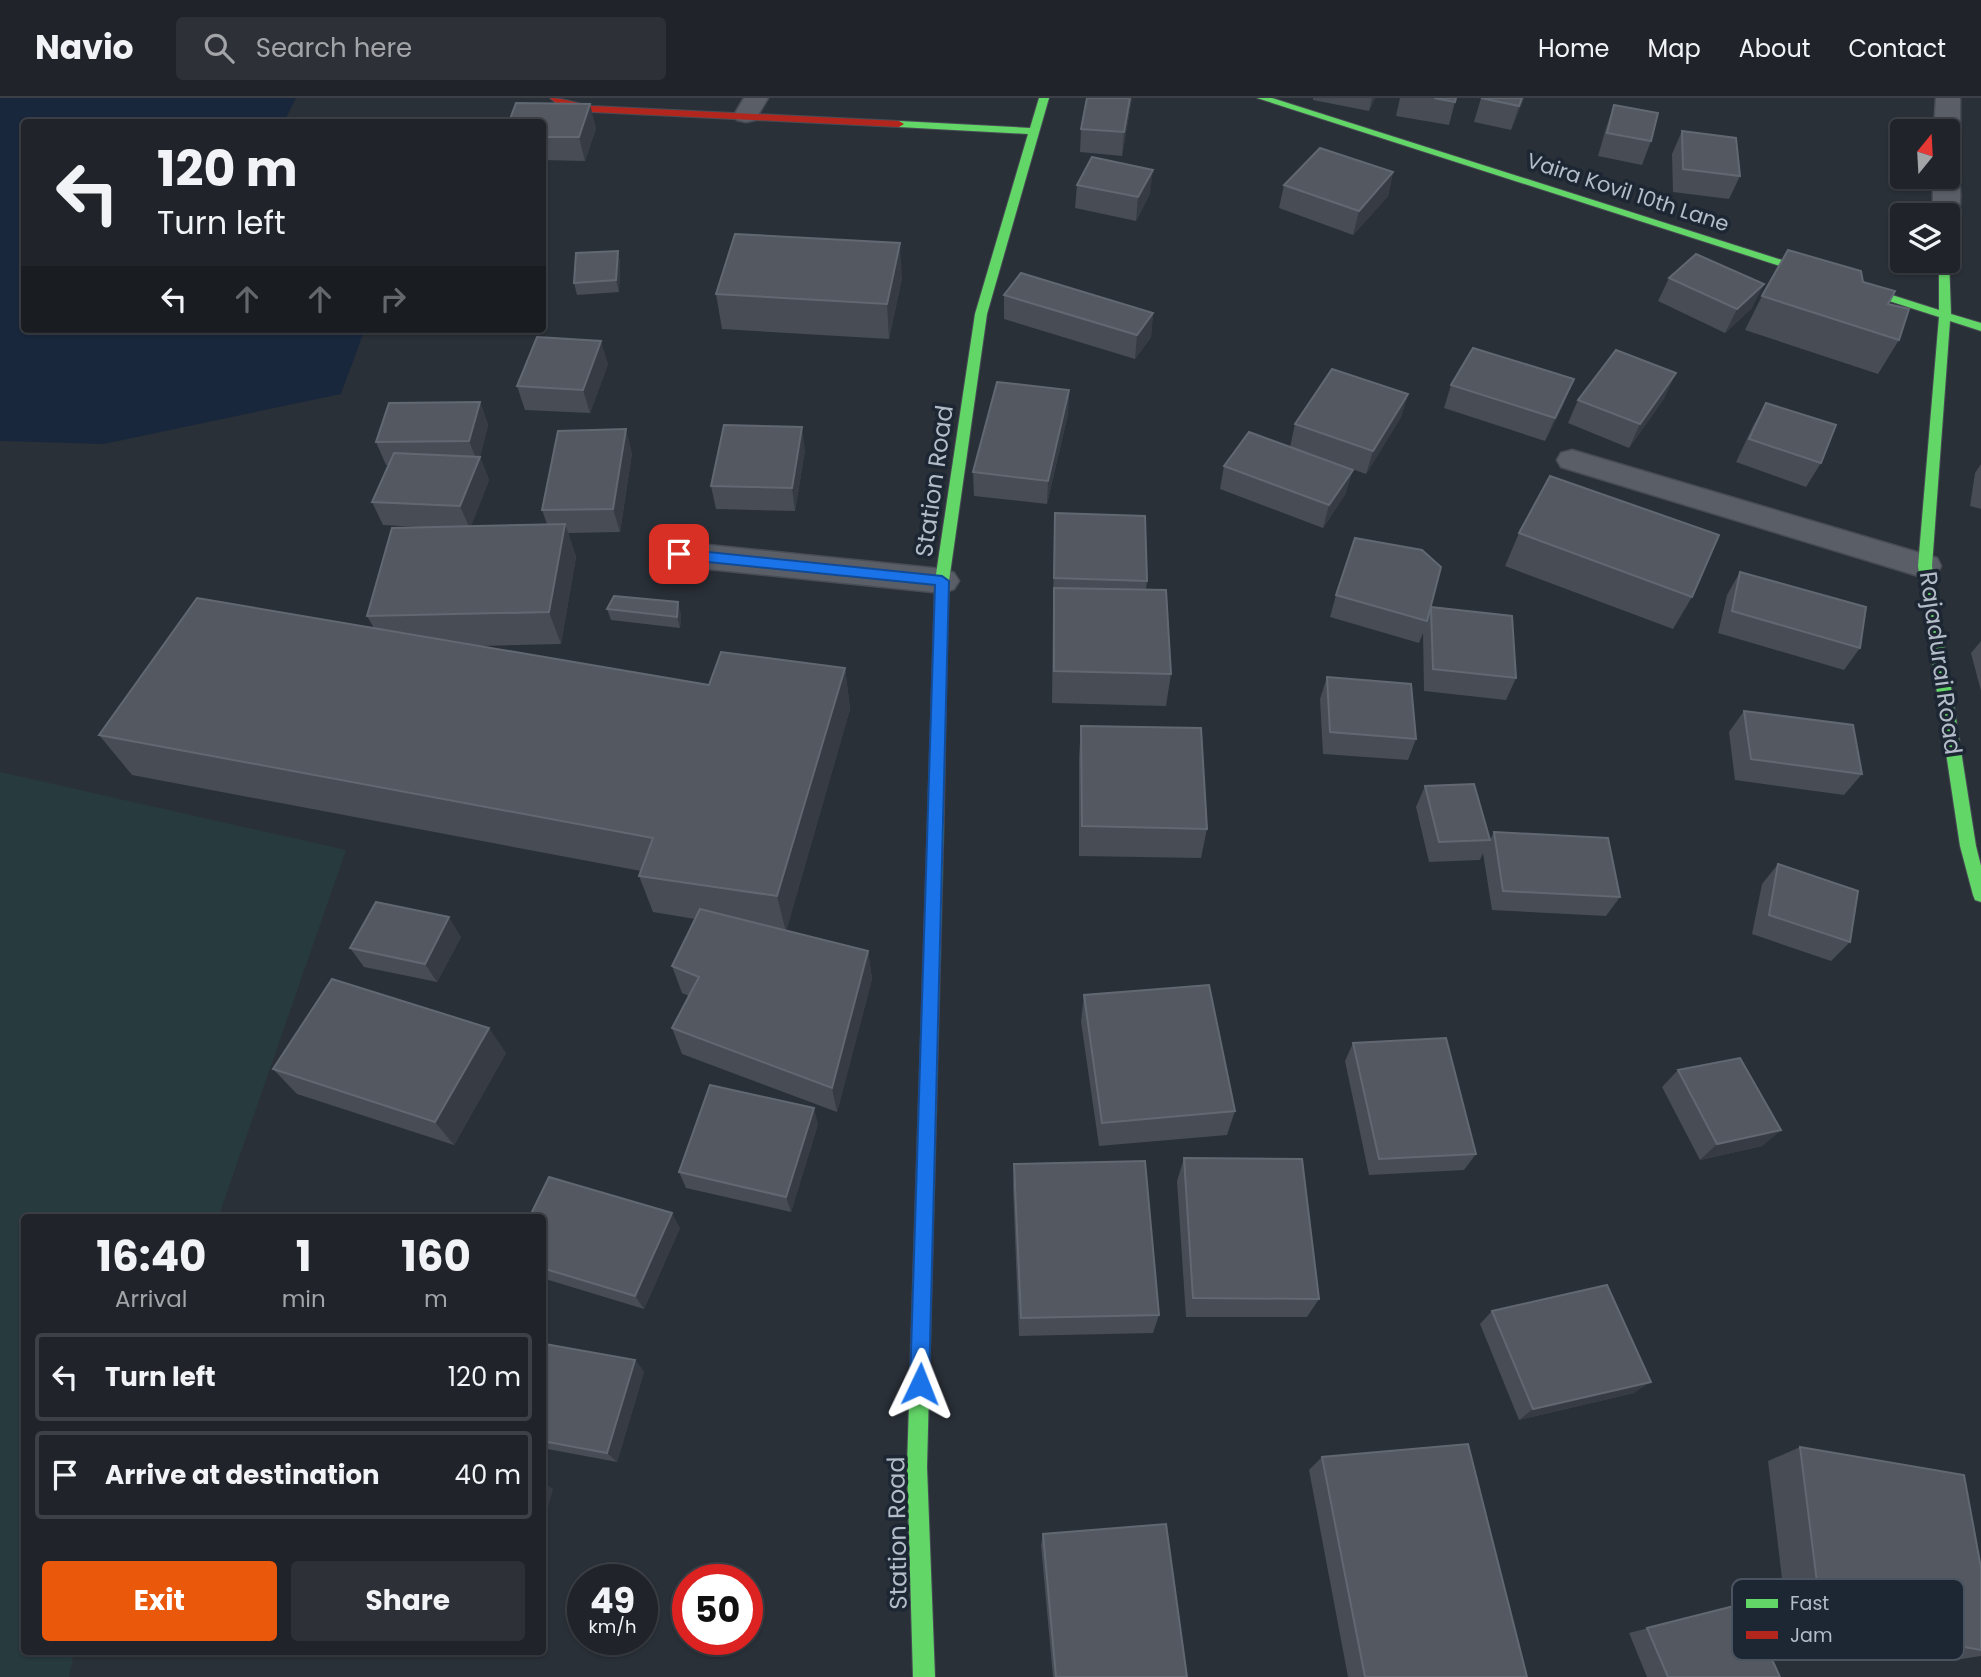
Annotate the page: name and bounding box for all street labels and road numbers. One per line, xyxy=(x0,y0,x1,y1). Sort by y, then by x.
street label: Vaira Kovil 10th Lane xyxy=(1523,146,1733,238)
street label: Station Road xyxy=(907,403,961,559)
street label: Rajadurai Road xyxy=(1912,569,1970,757)
street label: Station Road xyxy=(879,1456,915,1610)

